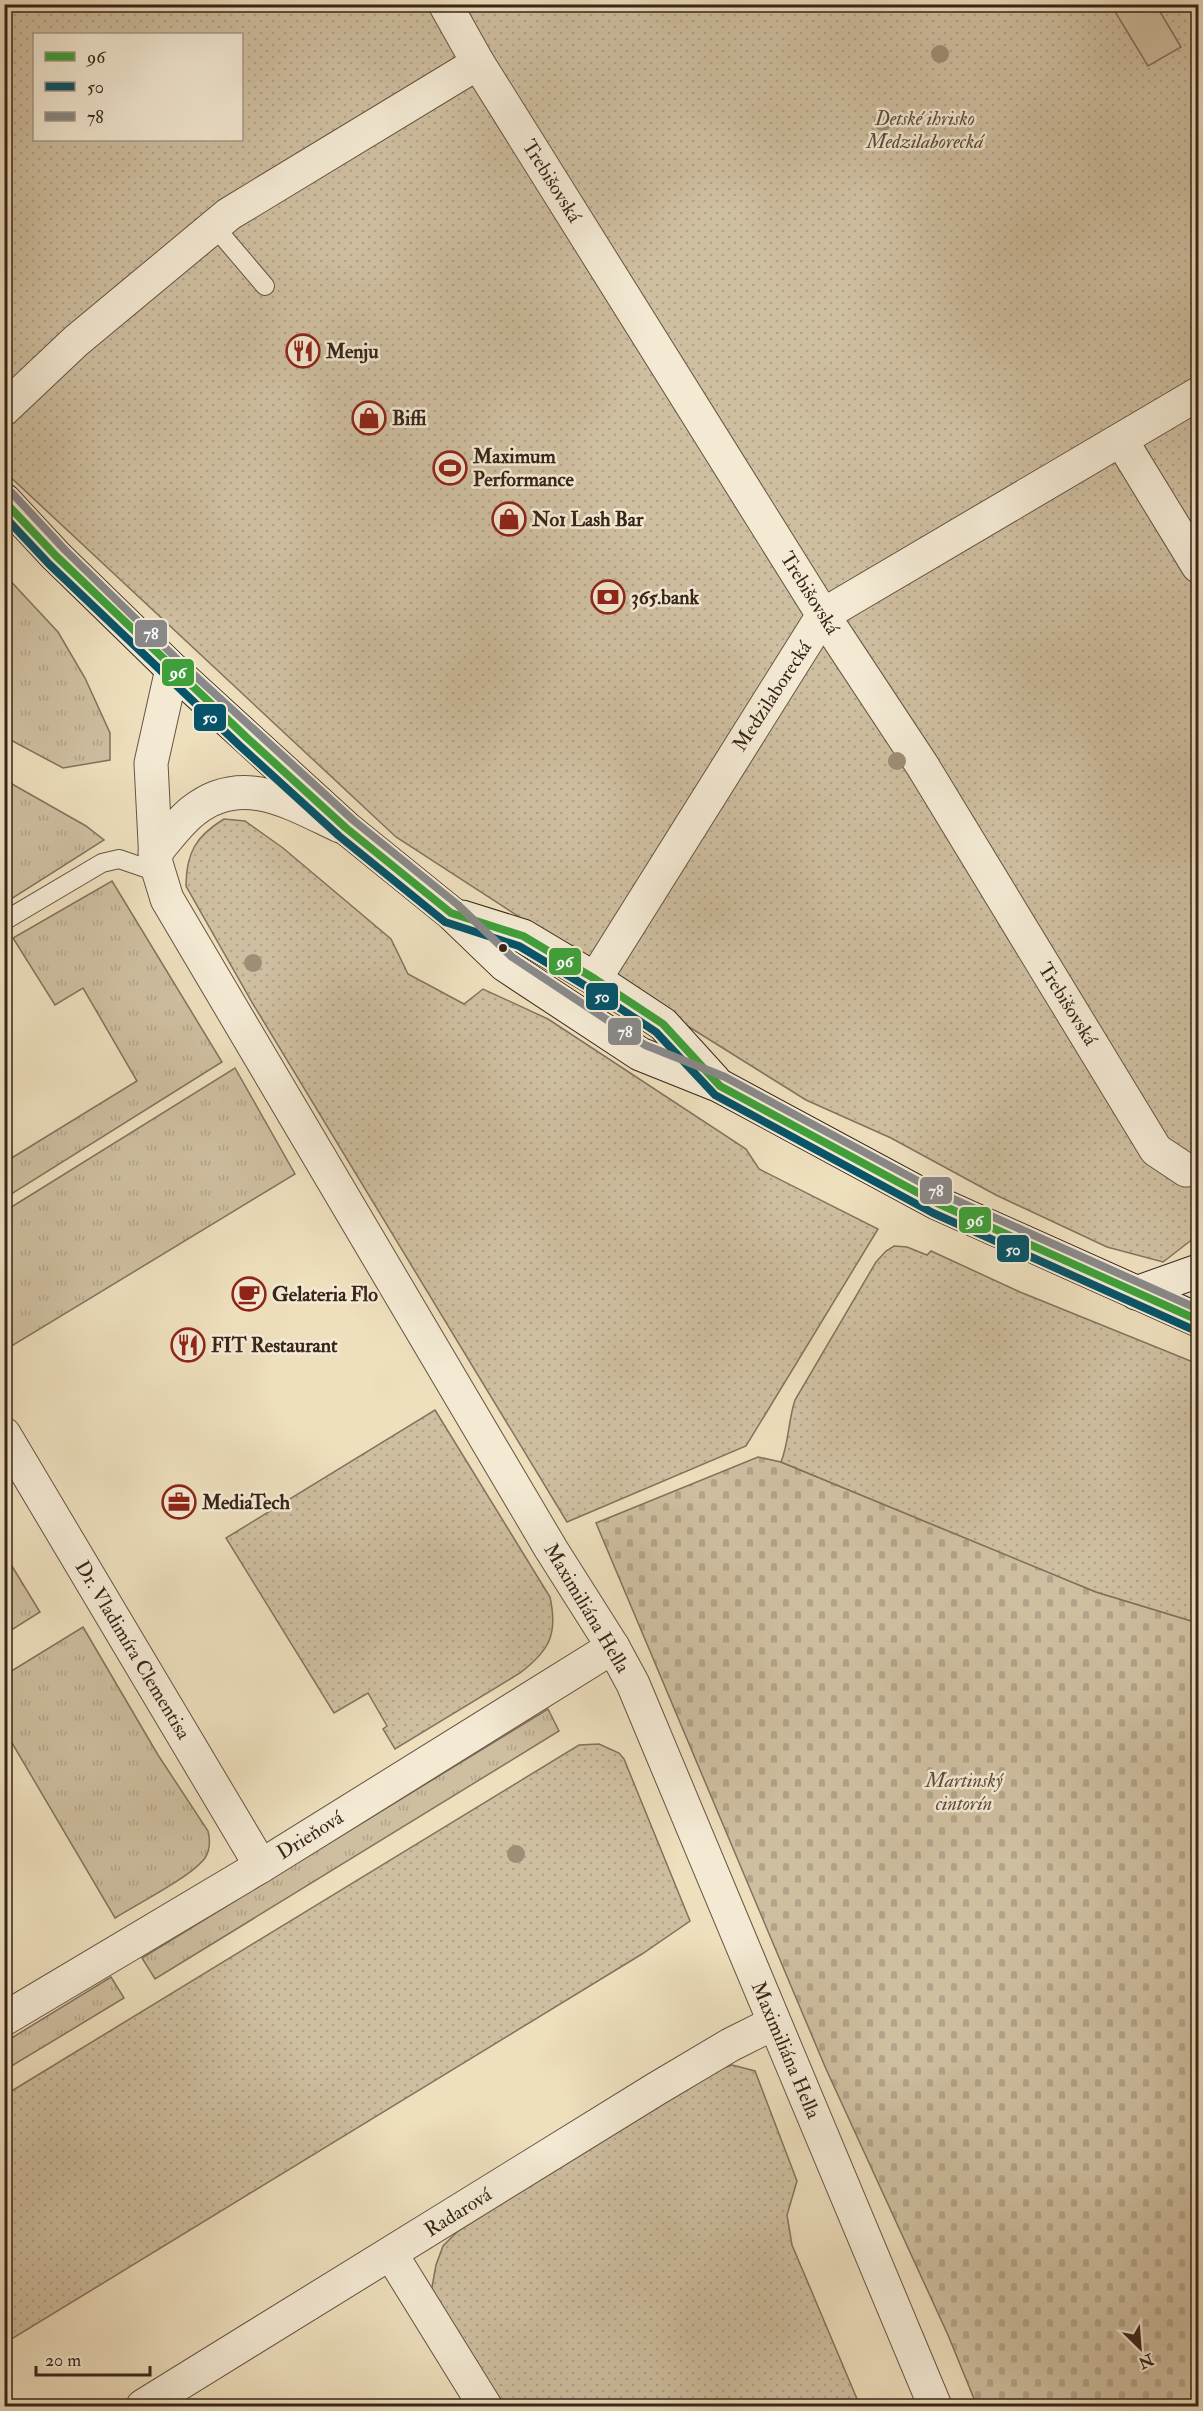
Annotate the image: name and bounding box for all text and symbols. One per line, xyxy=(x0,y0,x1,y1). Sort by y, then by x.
legend xyxy=(33,33,243,141)
text: 96 xyxy=(85,46,106,69)
text: 50 xyxy=(87,76,104,99)
text: 78 xyxy=(87,106,104,129)
park label: Detské ihrisko Medzilaborecká xyxy=(865,106,985,154)
street label: Trebišovská xyxy=(517,135,588,228)
restaurant icon: Menju xyxy=(285,333,321,369)
place label: Menju xyxy=(325,339,379,364)
shop icon: Biffi xyxy=(351,400,387,436)
place label: Biffi xyxy=(392,406,427,431)
place label: Maximum Performance xyxy=(472,444,574,492)
sports icon: Maximum Performance xyxy=(432,450,468,486)
shop icon: No1 Lash Bar xyxy=(491,501,527,537)
place label: No1 Lash Bar xyxy=(531,507,644,532)
street label: Trebišovská xyxy=(775,547,846,640)
bank icon: 365.bank xyxy=(590,579,626,615)
place label: 365.bank xyxy=(631,585,699,610)
line badge: 78 xyxy=(134,619,168,648)
text: 78 xyxy=(144,624,159,644)
street label: Medzilaborecká xyxy=(727,636,817,756)
line badge: 96 xyxy=(161,658,195,687)
text: 96 xyxy=(168,663,188,683)
line badge: 50 xyxy=(193,703,227,732)
text: 50 xyxy=(202,708,218,728)
unlabelled marker xyxy=(497,942,509,954)
line badge: 96 xyxy=(548,947,582,976)
text: 96 xyxy=(555,952,575,972)
street label: Trebišovská xyxy=(1033,958,1104,1051)
line badge: 50 xyxy=(585,982,619,1011)
text: 50 xyxy=(594,987,610,1007)
line badge: 78 xyxy=(607,1017,642,1046)
text: 78 xyxy=(618,1022,633,1042)
line badge: 78 xyxy=(919,1176,953,1205)
text: 78 xyxy=(929,1181,944,1201)
line badge: 96 xyxy=(958,1206,992,1234)
text: 96 xyxy=(965,1211,985,1231)
line badge: 50 xyxy=(996,1234,1030,1263)
text: 50 xyxy=(1005,1240,1021,1260)
cafe icon: Gelateria Flo xyxy=(231,1276,267,1312)
place label: Gelateria Flo xyxy=(272,1282,378,1307)
restaurant icon: FIT Restaurant xyxy=(170,1327,206,1363)
place label: FIT Restaurant xyxy=(211,1333,338,1358)
office icon: MediaTech xyxy=(161,1484,197,1520)
place label: MediaTech xyxy=(201,1490,291,1515)
street label: Maximiliána Hella xyxy=(538,1539,636,1678)
street label: Dr. Vladimíra Clementisa xyxy=(70,1556,197,1745)
park label: Martinský cintorín xyxy=(924,1768,1005,1816)
street label: Drieňová xyxy=(272,1804,349,1865)
street label: Maximiliána Hella xyxy=(746,1977,827,2123)
street label: Radarová xyxy=(420,2181,497,2242)
north arrow xyxy=(1110,2318,1170,2378)
scale bar xyxy=(36,2339,150,2377)
text: N xyxy=(1135,2348,1158,2373)
text: 20 m xyxy=(45,2349,81,2372)

